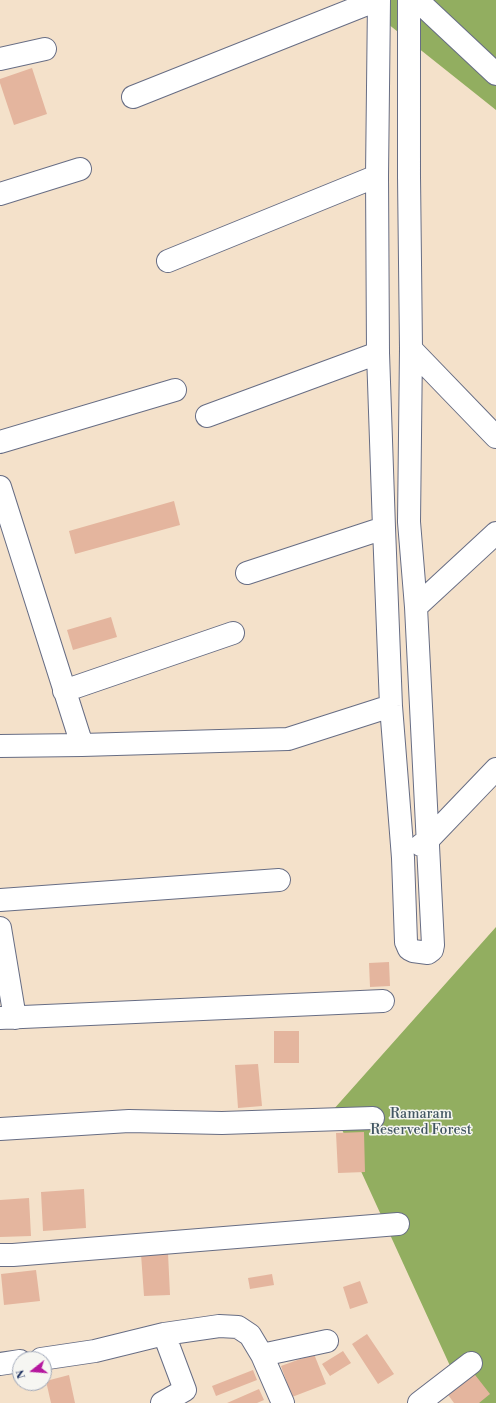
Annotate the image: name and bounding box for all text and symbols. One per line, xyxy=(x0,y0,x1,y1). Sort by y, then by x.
park label: Ramaram Reserved Forest xyxy=(370,1107,472,1140)
north arrow xyxy=(12,1351,52,1391)
text: N xyxy=(14,1368,29,1380)

